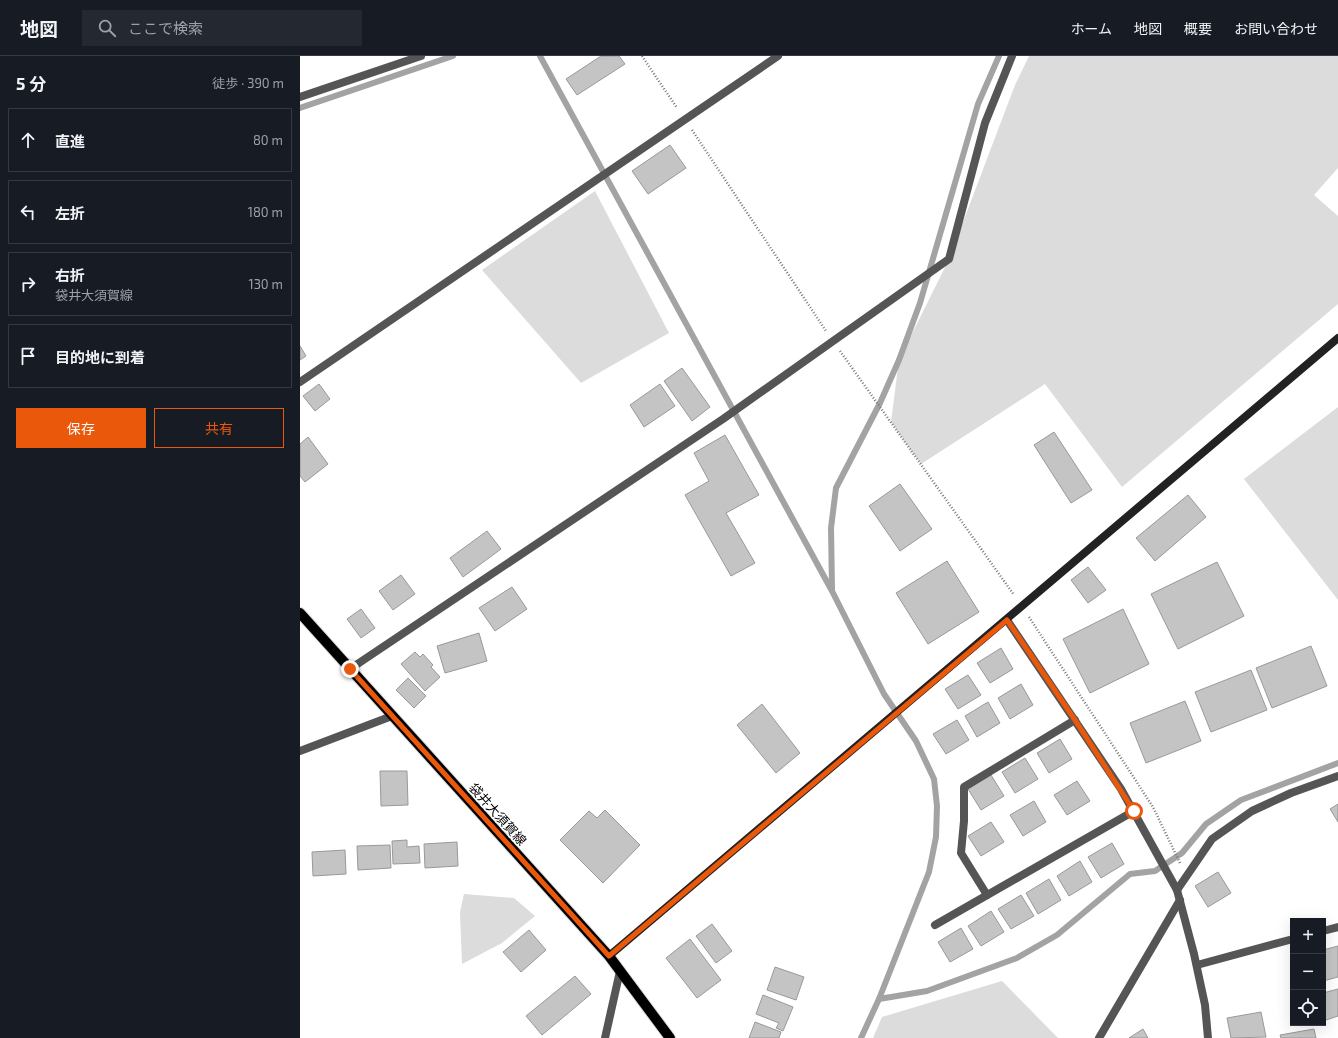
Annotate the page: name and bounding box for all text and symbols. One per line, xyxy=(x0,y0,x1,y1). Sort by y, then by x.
search box xyxy=(82,10,362,46)
text: 地図 xyxy=(20,17,58,40)
icon: search xyxy=(96,17,118,39)
text: ここで検索 xyxy=(128,19,203,37)
text: ホーム xyxy=(1070,20,1112,37)
text: 地図 xyxy=(1134,20,1162,37)
text: 概要 xyxy=(1184,20,1212,37)
text: お問い合わせ xyxy=(1234,20,1318,37)
text: 5 分 xyxy=(16,73,46,93)
text: 徒歩 · 390 m xyxy=(212,75,284,91)
icon: ahead xyxy=(17,129,39,151)
text: 直進 xyxy=(55,132,85,150)
text: 80 m xyxy=(253,132,283,148)
icon: left xyxy=(17,201,39,223)
text: 左折 xyxy=(55,204,85,222)
text: 180 m xyxy=(248,204,283,220)
text: 右折 xyxy=(55,266,85,284)
icon: right xyxy=(17,273,39,295)
text: 130 m xyxy=(248,276,283,292)
text: 袋井大須賀線 xyxy=(55,287,133,303)
icon: arrive xyxy=(17,345,39,367)
text: 目的地に到着 xyxy=(55,348,145,366)
button: 保存 xyxy=(16,408,146,448)
button: 共有 xyxy=(154,408,284,448)
route end xyxy=(341,660,359,678)
street label: 袋井大須賀線 xyxy=(466,780,530,848)
route start xyxy=(1125,802,1143,820)
map controls xyxy=(1290,918,1326,1026)
button: + xyxy=(1290,918,1326,954)
button: − xyxy=(1290,954,1326,990)
button: locate xyxy=(1290,990,1326,1026)

